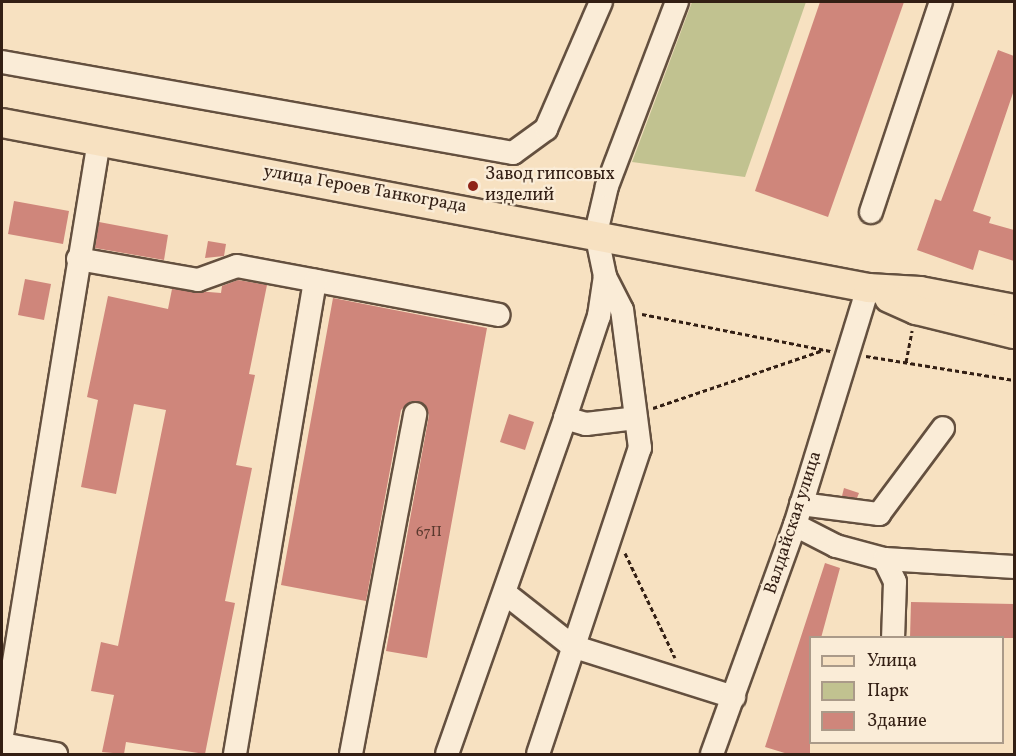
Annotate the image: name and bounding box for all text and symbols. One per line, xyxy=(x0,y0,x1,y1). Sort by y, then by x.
street label: улица Героев Танкограда xyxy=(261,161,469,219)
place label: Завод гипсовых изделий xyxy=(485,165,615,207)
marker: Завод гипсовых изделий xyxy=(466,179,480,193)
street label: Валдайская улица xyxy=(761,448,827,598)
house number: 67П xyxy=(416,524,442,542)
legend xyxy=(809,636,1004,744)
text: Улица xyxy=(867,649,917,674)
text: Парк xyxy=(867,679,909,704)
text: Здание xyxy=(867,709,927,734)

